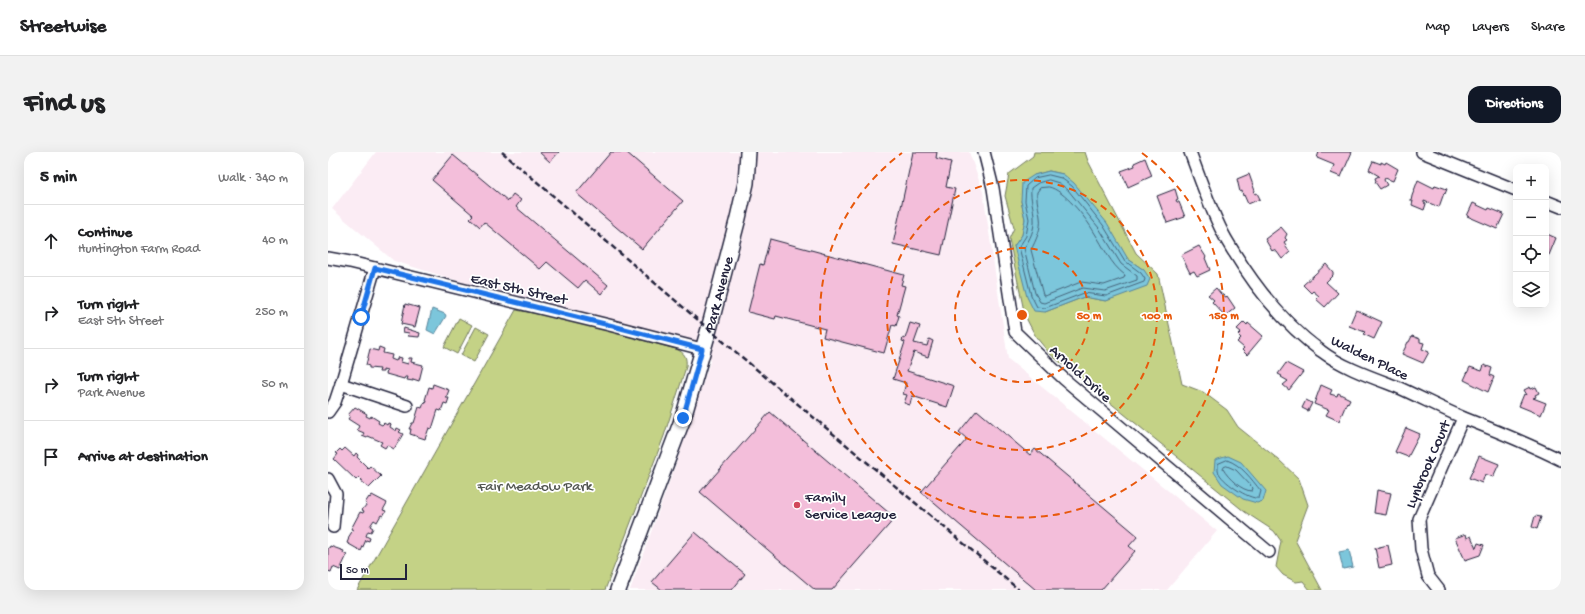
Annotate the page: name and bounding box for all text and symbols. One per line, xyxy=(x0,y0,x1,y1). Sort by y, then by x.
text: Streetwise xyxy=(20,16,106,39)
text: Map xyxy=(1426,19,1450,36)
text: Layers xyxy=(1472,19,1509,36)
text: Share xyxy=(1531,19,1565,36)
button: Directions xyxy=(1468,86,1561,123)
text: Find us xyxy=(24,88,104,121)
map controls xyxy=(1513,164,1549,308)
button: + xyxy=(1513,164,1549,200)
text: 5 min xyxy=(40,168,77,188)
text: Walk · 340 m xyxy=(218,171,288,186)
button: − xyxy=(1513,200,1549,236)
text: Continue xyxy=(78,224,132,242)
icon: ahead xyxy=(40,230,62,252)
text: 40 m xyxy=(262,233,288,248)
button: locate xyxy=(1513,236,1549,272)
text: Huntington Farm Road xyxy=(78,242,200,257)
street label: Park Avenue xyxy=(701,254,739,335)
street label: East 5th Street xyxy=(469,270,570,310)
button: layers xyxy=(1513,272,1549,308)
text: Turn right xyxy=(78,296,138,314)
icon: right xyxy=(40,302,62,324)
text: 250 m xyxy=(255,305,288,320)
route start xyxy=(352,308,370,326)
centre of rings xyxy=(1015,308,1029,322)
text: 50 m xyxy=(1077,310,1102,324)
text: 100 m xyxy=(1141,310,1172,324)
text: 150 m xyxy=(1208,310,1239,324)
text: East 5th Street xyxy=(78,314,163,329)
street label: Walden Place xyxy=(1327,332,1411,385)
street label: Arnold Drive xyxy=(1045,342,1115,407)
text: Turn right xyxy=(78,368,138,386)
icon: right xyxy=(40,374,62,396)
text: 50 m xyxy=(261,377,288,392)
text: Park Avenue xyxy=(78,386,145,401)
route end xyxy=(674,409,692,427)
street label: Lynbrook Court xyxy=(1402,417,1456,511)
icon: arrive xyxy=(40,446,62,468)
text: Arrive at destination xyxy=(78,448,208,466)
park label: Fair Meadow Park xyxy=(477,478,594,496)
place label: Family Service League xyxy=(804,489,896,524)
marker: Family Service League xyxy=(792,500,802,510)
scale bar xyxy=(340,562,407,581)
text: 50 m xyxy=(346,565,368,577)

